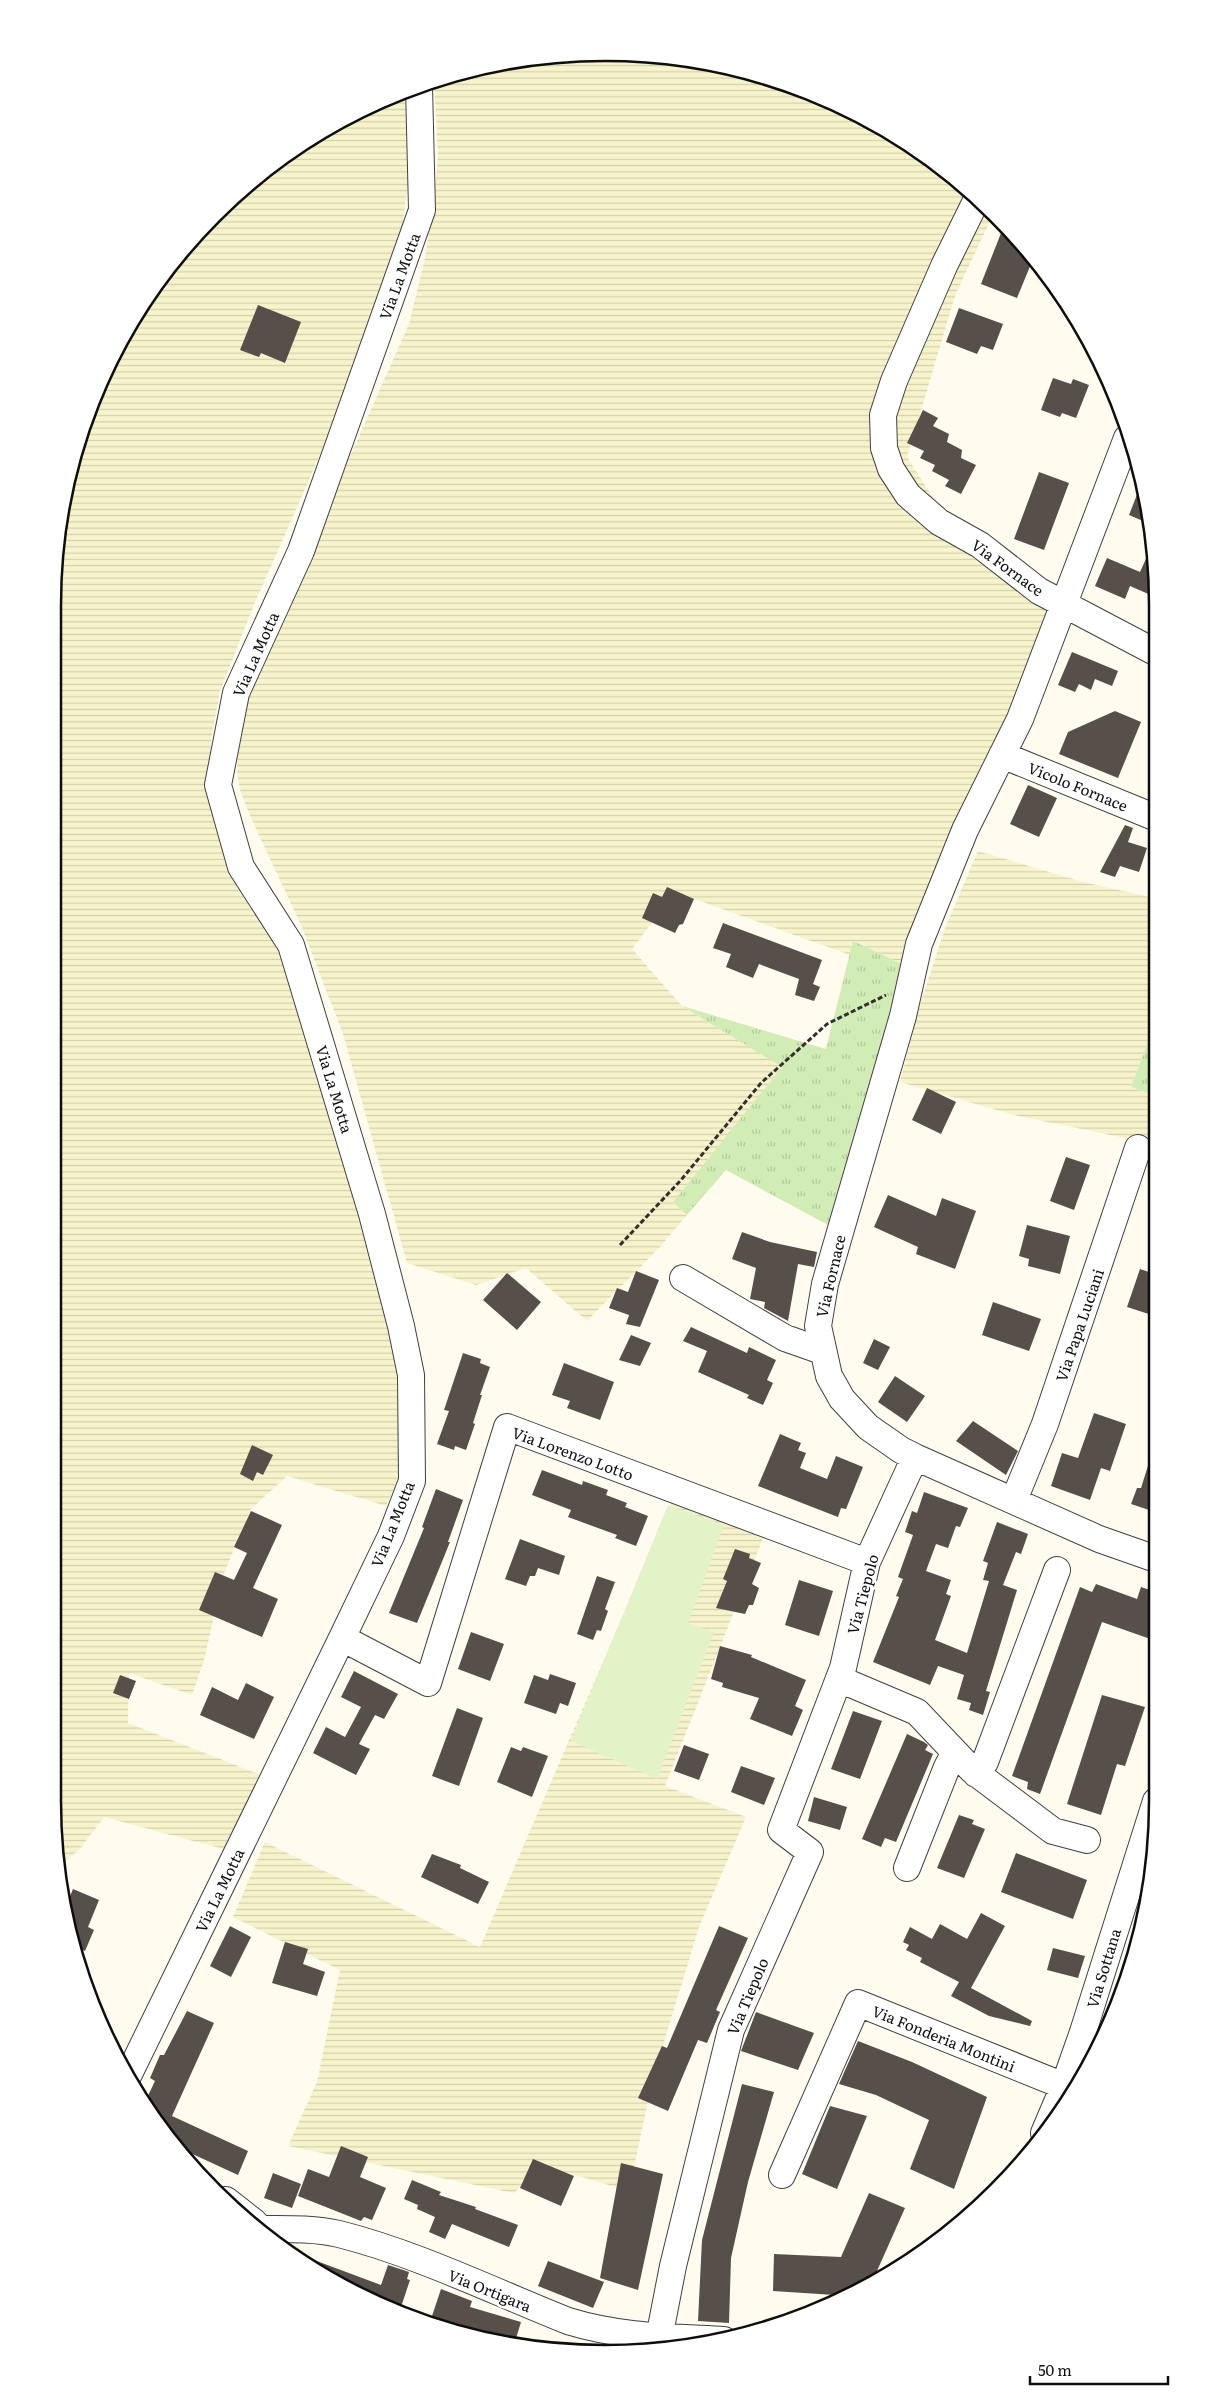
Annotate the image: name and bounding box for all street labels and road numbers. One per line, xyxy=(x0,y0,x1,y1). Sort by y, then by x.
street label: Via La Motta xyxy=(373,228,426,323)
street label: Via Fornace xyxy=(967,533,1049,601)
street label: Via La Motta xyxy=(226,607,284,700)
street label: Vicolo Fornace xyxy=(1025,755,1132,817)
street label: Via La Motta xyxy=(311,1042,360,1137)
street label: Via Fornace xyxy=(809,1232,851,1320)
street label: Via Papa Luciani xyxy=(1049,1265,1109,1385)
street label: Via Lorenzo Lotto xyxy=(509,1420,637,1486)
street label: Via La Motta xyxy=(364,1477,420,1570)
street label: Via Tiepolo xyxy=(840,1551,884,1637)
street label: Via La Motta xyxy=(189,1843,250,1936)
street label: Via Sottana xyxy=(1080,1924,1126,2011)
street label: Via Tiepolo xyxy=(720,1954,774,2038)
street label: Via Fonderia Montini xyxy=(869,1999,1019,2077)
street label: Via Ortigara xyxy=(445,2263,536,2317)

